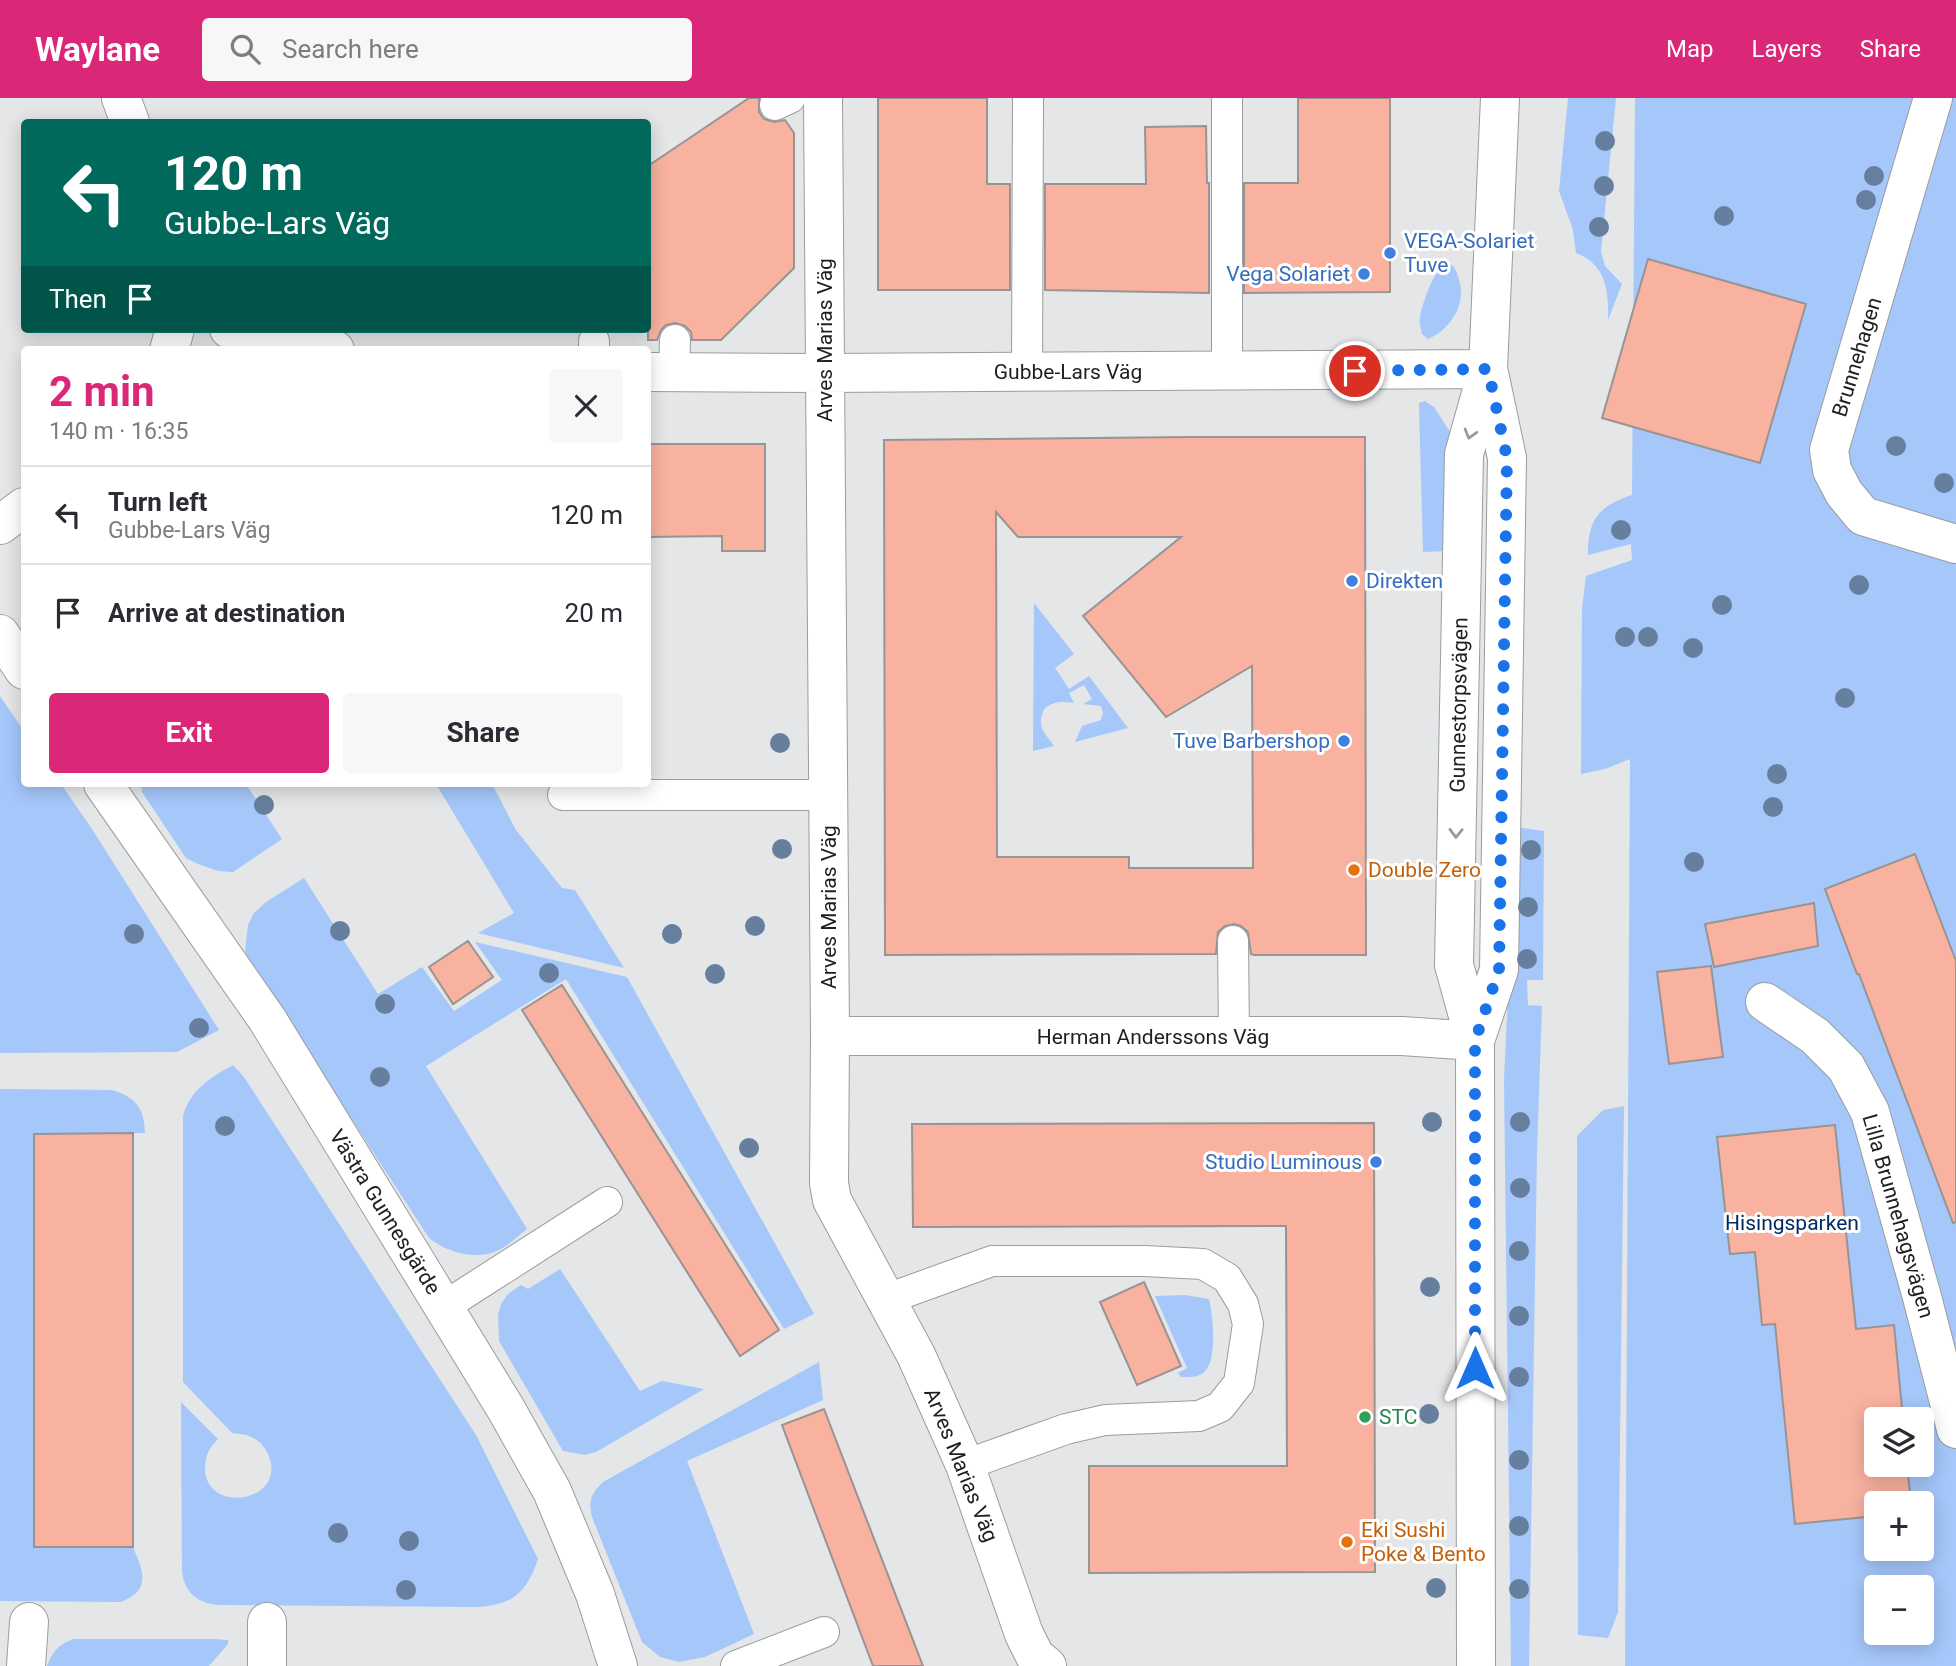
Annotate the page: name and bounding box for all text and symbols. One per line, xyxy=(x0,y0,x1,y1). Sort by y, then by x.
search box xyxy=(202,18,692,81)
text: Waylane xyxy=(35,30,160,69)
icon: search xyxy=(226,30,264,68)
text: Search here xyxy=(282,34,419,64)
text: Map xyxy=(1666,35,1714,63)
text: Layers xyxy=(1752,35,1822,63)
text: Share xyxy=(1860,35,1921,63)
text: 120 m xyxy=(164,145,303,202)
icon: left xyxy=(49,147,140,238)
text: Gubbe-Lars Väg xyxy=(164,204,390,242)
place label: VEGA-Solariet Tuve xyxy=(1404,229,1534,277)
marker: VEGA-Solariet Tuve xyxy=(1382,245,1398,261)
street label: Arves Marias Väg xyxy=(813,258,837,422)
place label: Vega Solariet xyxy=(1226,262,1350,286)
marker: Vega Solariet xyxy=(1356,266,1372,282)
icon: arrive xyxy=(121,280,159,318)
text: Then xyxy=(49,284,107,314)
street label: Brunnehagen xyxy=(1827,294,1887,420)
pin xyxy=(1325,341,1385,401)
icon: arrive xyxy=(1336,352,1374,390)
street label: Gubbe-Lars Väg xyxy=(994,360,1142,384)
text: 2 min xyxy=(49,367,155,416)
button: close xyxy=(549,369,623,443)
text: 140 m · 16:35 xyxy=(49,418,188,445)
one-way arrow xyxy=(1463,428,1478,440)
text: Turn left xyxy=(108,487,207,517)
icon: left xyxy=(49,496,87,534)
text: 120 m xyxy=(550,500,623,530)
text: Gubbe-Lars Väg xyxy=(108,517,271,544)
place label: Direkten xyxy=(1366,569,1443,593)
marker: Direkten xyxy=(1344,573,1360,589)
icon: arrive xyxy=(49,594,87,632)
text: Arrive at destination xyxy=(108,598,345,628)
text: 20 m xyxy=(565,598,623,628)
street label: Gunnestorpsvägen xyxy=(1445,617,1473,793)
button: Exit xyxy=(49,693,329,773)
button: Share xyxy=(343,693,623,773)
place label: Tuve Barbershop xyxy=(1173,729,1330,753)
marker: Tuve Barbershop xyxy=(1336,733,1352,749)
street label: Arves Marias Väg xyxy=(817,825,841,989)
one-way arrow xyxy=(1448,828,1464,838)
place label: Double Zero xyxy=(1368,858,1481,882)
marker: Double Zero xyxy=(1346,862,1362,878)
street label: Herman Anderssons Väg xyxy=(1037,1025,1269,1049)
street label: Lilla Brunnehagsvägen xyxy=(1857,1111,1939,1321)
street label: Västra Gunnesgärde xyxy=(325,1125,445,1299)
place label: Studio Luminous xyxy=(1205,1150,1362,1174)
marker: Studio Luminous xyxy=(1368,1154,1384,1170)
park label: Hisingsparken xyxy=(1725,1211,1859,1235)
position arrow xyxy=(1438,1331,1512,1405)
street label: Arves Marias Väg xyxy=(919,1385,1003,1545)
place label: STC xyxy=(1379,1405,1417,1429)
map controls xyxy=(1864,1407,1934,1645)
button: layers xyxy=(1864,1407,1934,1477)
marker: STC xyxy=(1357,1409,1373,1425)
button: + xyxy=(1864,1491,1934,1561)
place label: Eki Sushi Poke & Bento xyxy=(1361,1518,1486,1566)
marker: Eki Sushi Poke & Bento xyxy=(1339,1534,1355,1550)
button: − xyxy=(1864,1575,1934,1645)

